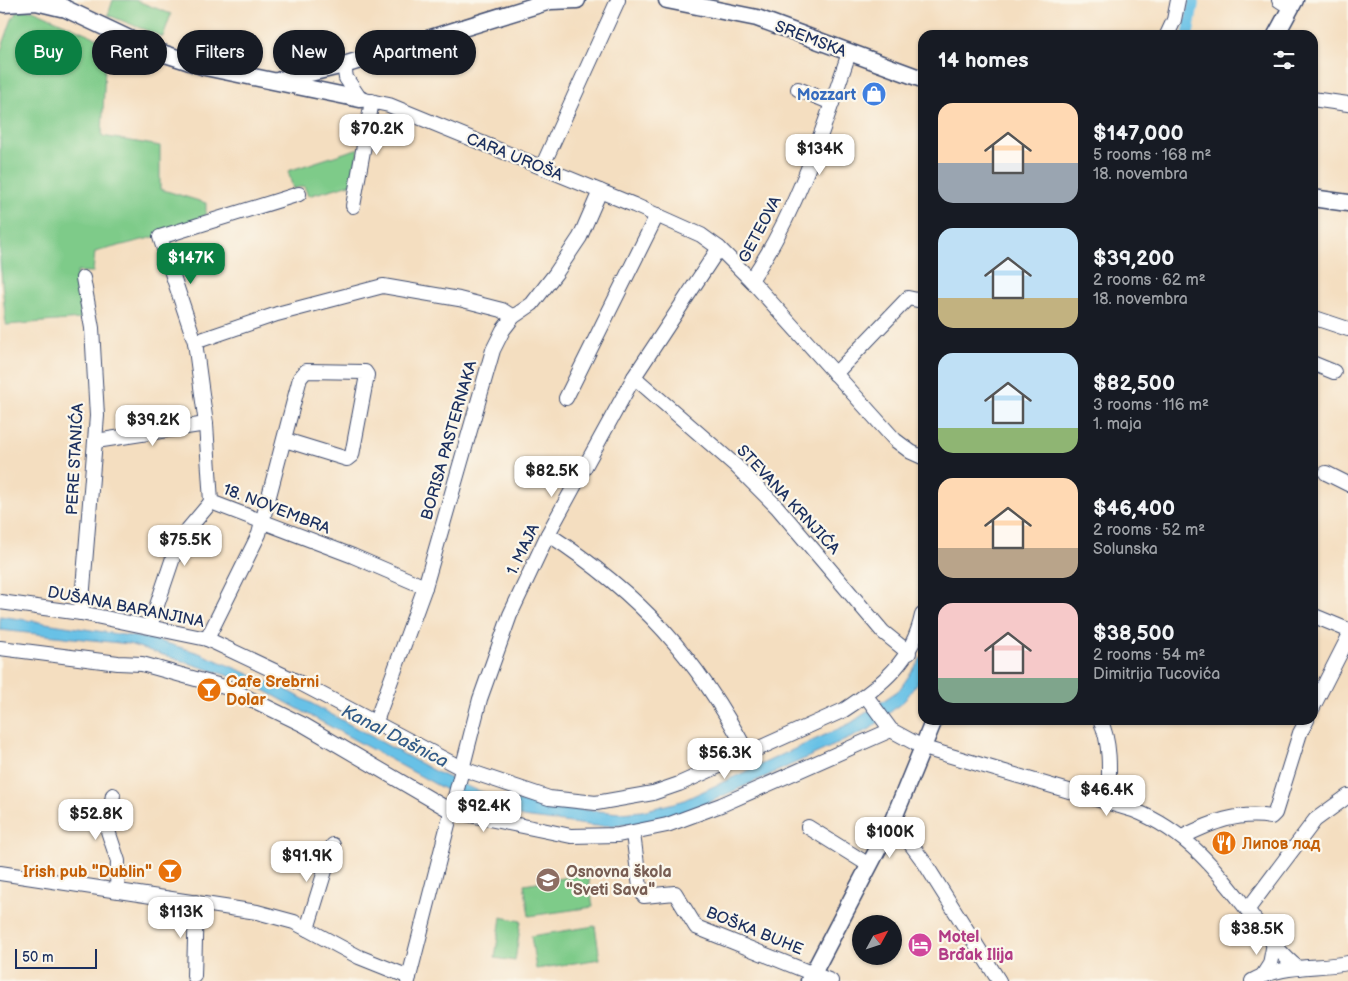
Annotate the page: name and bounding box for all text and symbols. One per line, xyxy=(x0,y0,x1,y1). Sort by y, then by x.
street label: SREMSKA xyxy=(772,17,849,62)
chip: Buy xyxy=(15,30,82,75)
chip: Rent xyxy=(92,30,167,75)
chip: Filters xyxy=(177,30,263,75)
chip: New xyxy=(273,30,345,75)
chip: Apartment xyxy=(355,30,476,75)
icon: filters xyxy=(1270,46,1298,74)
text: 14 homes xyxy=(938,48,1029,73)
shop icon: Mozzart xyxy=(861,81,887,107)
place label: Mozzart xyxy=(797,86,857,105)
pin: $70.2K xyxy=(336,114,418,156)
text: $70.2K xyxy=(350,120,404,139)
text: $147,000 xyxy=(1093,121,1184,146)
icon: home xyxy=(978,123,1038,183)
street label: CARA UROŠA xyxy=(463,128,566,185)
pin: $134K xyxy=(785,134,855,176)
text: $134K xyxy=(797,140,843,159)
text: 5 rooms · 168 m² xyxy=(1093,146,1211,165)
text: 18. novembra xyxy=(1093,165,1188,184)
street label: GETEOVA xyxy=(735,193,786,266)
pin: $147K xyxy=(156,242,226,285)
text: $39,200 xyxy=(1093,246,1174,271)
icon: home xyxy=(978,248,1038,308)
text: $147K xyxy=(168,249,214,268)
text: 2 rooms · 62 m² xyxy=(1093,271,1206,290)
text: 18. novembra xyxy=(1093,290,1188,309)
street label: BORISA PASTERNAKA xyxy=(418,358,481,522)
text: $82,500 xyxy=(1093,371,1175,396)
icon: home xyxy=(978,373,1038,433)
text: 3 rooms · 116 m² xyxy=(1093,396,1209,415)
street label: PERE STANIĆA xyxy=(61,402,88,515)
pin: $39.2K xyxy=(112,404,194,447)
text: $39.2K xyxy=(126,411,180,430)
text: 1. maja xyxy=(1093,415,1142,434)
street label: STEVANA KRNJIĆA xyxy=(732,440,845,559)
pin: $82.5K xyxy=(511,456,593,498)
text: $82.5K xyxy=(525,462,579,481)
street label: 18. NOVEMBRA xyxy=(220,480,333,539)
text: $46,400 xyxy=(1093,496,1175,521)
icon: home xyxy=(978,498,1038,558)
street label: 1. MAJA xyxy=(503,521,544,578)
text: 2 rooms · 52 m² xyxy=(1093,521,1205,540)
pin: $75.5K xyxy=(144,524,226,567)
text: $75.5K xyxy=(159,531,211,550)
text: Solunska xyxy=(1093,540,1158,559)
street label: DUŠANA BARANJINA xyxy=(46,581,206,632)
text: $38,500 xyxy=(1093,621,1175,646)
icon: home xyxy=(978,623,1038,683)
text: 2 rooms · 54 m² xyxy=(1093,646,1205,665)
text: Dimitrija Tucovića xyxy=(1093,665,1220,684)
place label: Cafe Srebrni Dolar xyxy=(226,673,319,710)
bar icon: Cafe Srebrni Dolar xyxy=(196,677,222,703)
water label: Kanal Dašnica xyxy=(338,701,451,772)
pin: $56.3K xyxy=(684,738,766,780)
text: $56.3K xyxy=(698,744,752,763)
pin: $46.4K xyxy=(1066,774,1148,817)
text: $46.4K xyxy=(1080,781,1134,800)
pin: $92.4K xyxy=(443,790,525,833)
text: $92.4K xyxy=(457,797,511,816)
pin: $52.8K xyxy=(55,798,137,841)
text: $52.8K xyxy=(69,805,123,824)
pin: $100K xyxy=(855,816,925,859)
text: $100K xyxy=(866,823,914,842)
restaurant icon: Липов лад xyxy=(1211,830,1237,856)
place label: Липов лад xyxy=(1241,835,1321,854)
pin: $91.9K xyxy=(266,840,348,883)
text: $91.9K xyxy=(282,847,332,866)
bar icon: Irish pub "Dublin" xyxy=(157,858,183,884)
place label: Irish pub "Dublin" xyxy=(23,863,152,882)
place label: Osnovna škola "Sveti Sava" xyxy=(566,863,672,900)
school or university icon: Osnovna škola "Sveti Sava" xyxy=(535,867,561,893)
pin: $113K xyxy=(146,896,216,939)
street label: BOŠKA BUHE xyxy=(703,901,807,960)
text: $113K xyxy=(159,903,203,922)
pin: $38.5K xyxy=(1216,914,1298,956)
north arrow xyxy=(852,915,902,965)
map controls xyxy=(852,915,902,965)
text: $38.5K xyxy=(1230,920,1284,939)
place label: Motel Brđak Ilija xyxy=(938,928,1014,965)
hotel icon: Motel Brđak Ilija xyxy=(907,932,933,958)
scale bar xyxy=(15,946,98,969)
text: 50 m xyxy=(22,949,54,966)

